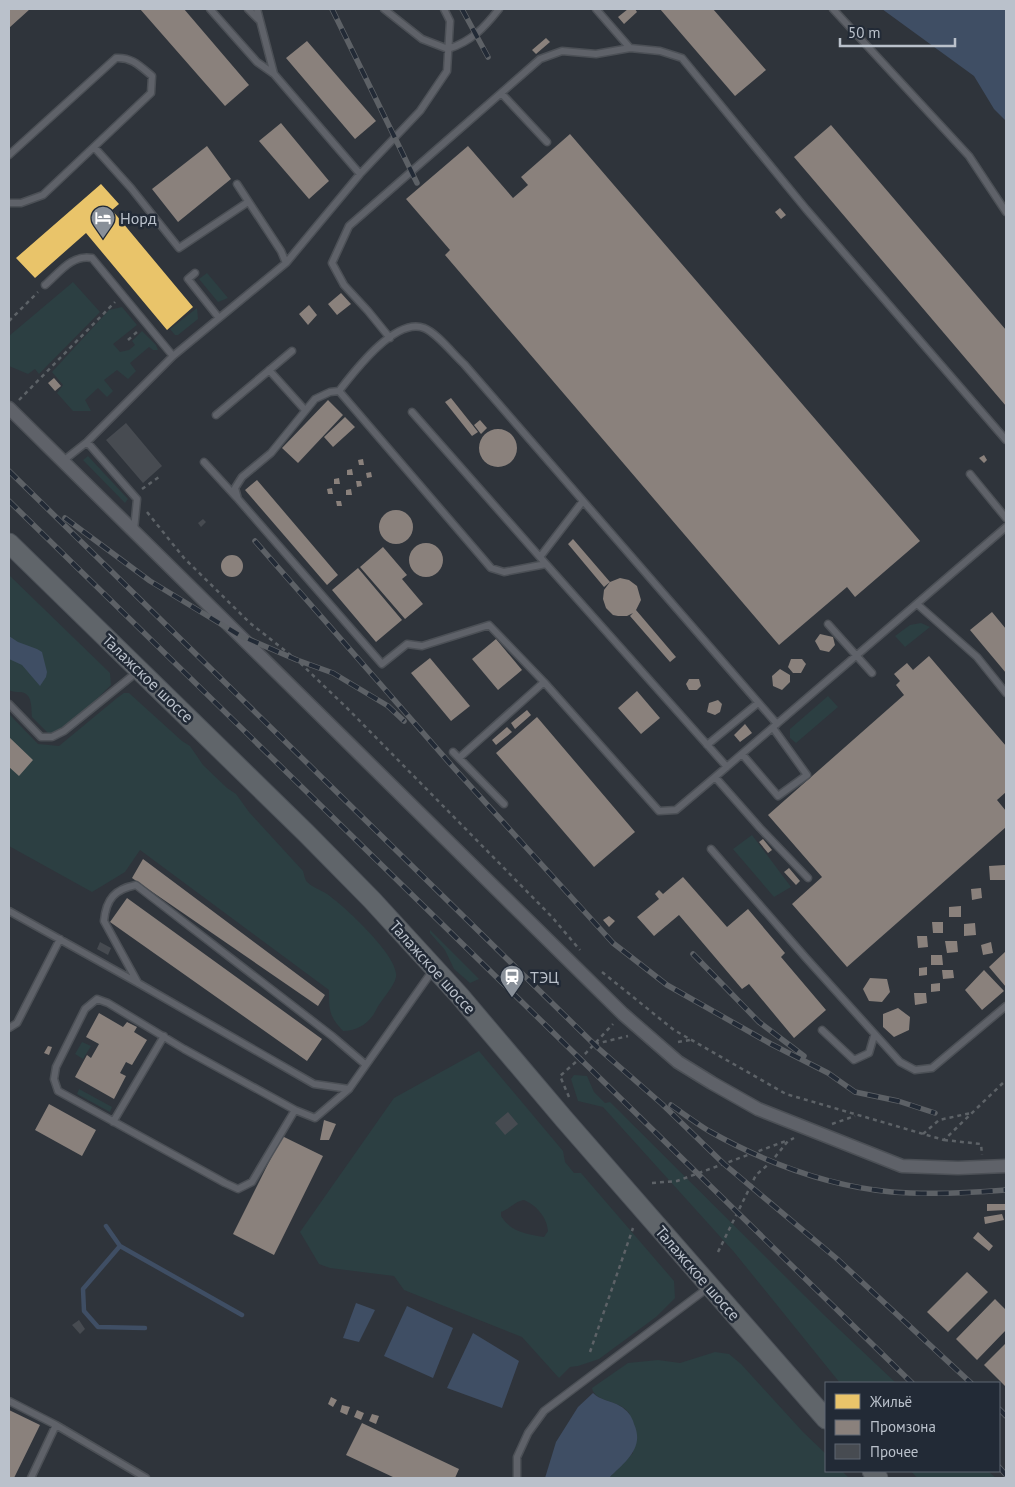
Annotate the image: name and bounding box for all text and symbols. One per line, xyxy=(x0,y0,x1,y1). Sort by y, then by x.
scale bar xyxy=(840,15,955,47)
text: 50 m xyxy=(848,23,881,42)
hotel icon: Норд xyxy=(90,205,116,239)
place label: Норд xyxy=(120,208,157,228)
street label: Талажское шоссе xyxy=(98,629,198,727)
street label: Талажское шоссе xyxy=(386,916,480,1018)
station icon: ТЭЦ xyxy=(499,964,525,998)
place label: ТЭЦ xyxy=(530,967,559,987)
street label: Талажское шоссе xyxy=(651,1221,745,1325)
legend xyxy=(825,1382,1000,1472)
text: Жильё xyxy=(869,1392,912,1411)
text: Промзона xyxy=(870,1417,936,1436)
text: Прочее xyxy=(870,1442,918,1461)

